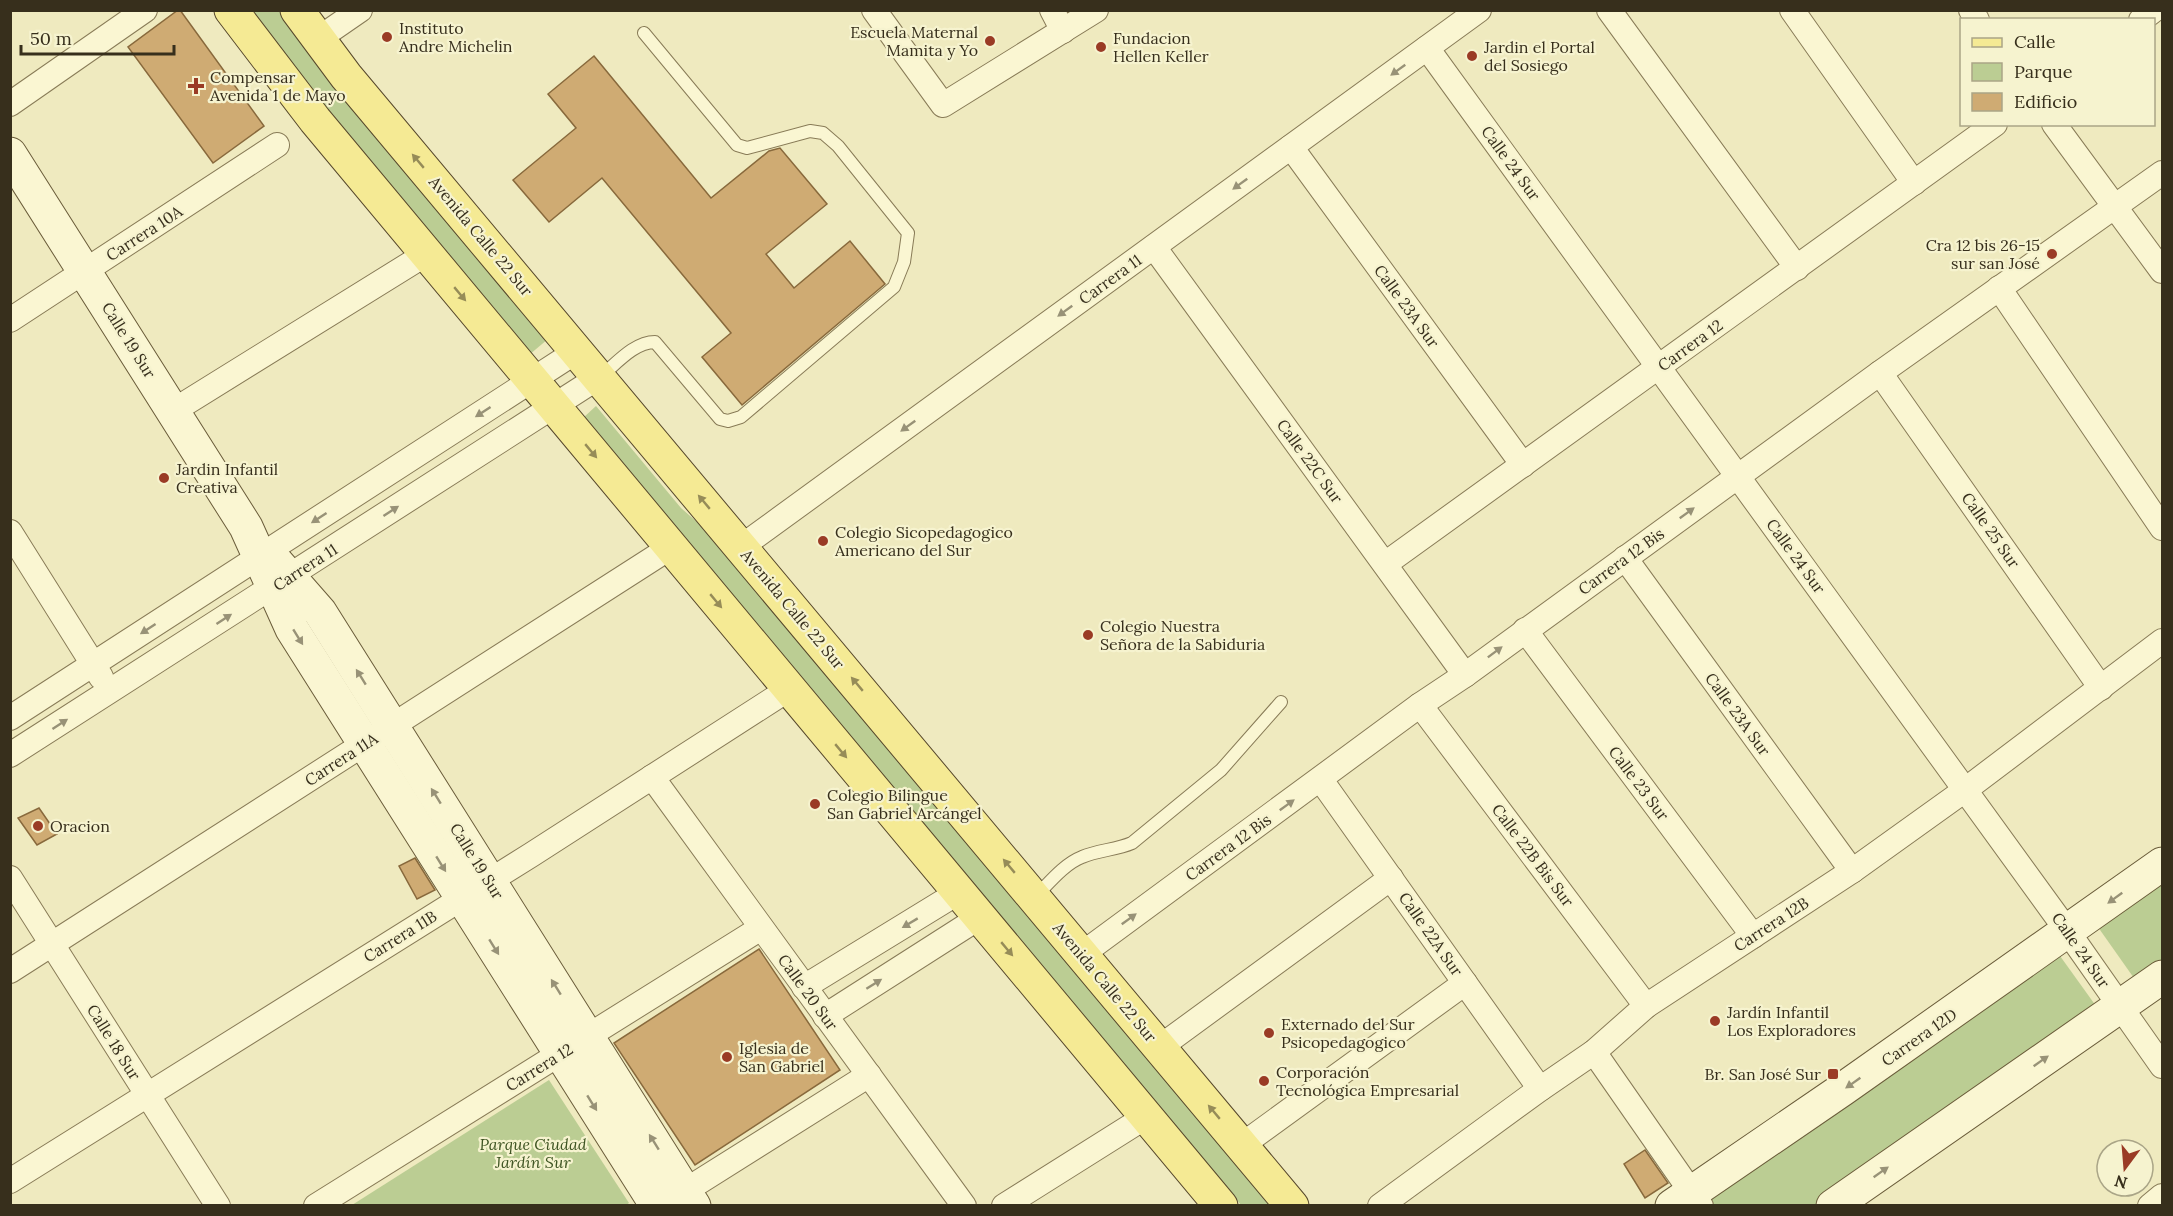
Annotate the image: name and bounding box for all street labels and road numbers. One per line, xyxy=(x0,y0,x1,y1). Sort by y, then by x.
street label: Calle 24 Sur xyxy=(1477,122,1545,204)
street label: Avenida Calle 22 Sur xyxy=(424,171,537,300)
street label: Carrera 10A xyxy=(102,200,187,265)
street label: Carrera 11 xyxy=(1075,249,1145,308)
street label: Calle 23A Sur xyxy=(1370,260,1444,352)
street label: Calle 19 Sur xyxy=(98,298,160,382)
street label: Carrera 12 xyxy=(1654,315,1726,375)
street label: Calle 22C Sur xyxy=(1273,415,1347,507)
street label: Calle 25 Sur xyxy=(1958,488,2024,572)
street label: Calle 24 Sur xyxy=(1762,515,1830,597)
street label: Carrera 12 Bis xyxy=(1574,523,1668,599)
street label: Carrera 11 xyxy=(269,539,341,595)
street label: Avenida Calle 22 Sur xyxy=(736,544,849,673)
street label: Calle 23A Sur xyxy=(1701,668,1775,760)
street label: Carrera 11A xyxy=(301,727,382,790)
street label: Calle 23 Sur xyxy=(1605,742,1673,824)
street label: Calle 22B Bis Sur xyxy=(1488,800,1578,910)
street label: Carrera 12 Bis xyxy=(1181,809,1275,885)
street label: Calle 19 Sur xyxy=(446,819,508,903)
street label: Calle 22A Sur xyxy=(1395,888,1467,980)
street label: Carrera 12B xyxy=(1730,892,1812,956)
street label: Carrera 11B xyxy=(360,906,440,966)
street label: Calle 24 Sur xyxy=(2048,908,2114,992)
street label: Avenida Calle 22 Sur xyxy=(1048,917,1161,1046)
street label: Calle 20 Sur xyxy=(774,950,842,1034)
street label: Calle 18 Sur xyxy=(83,1000,145,1084)
street label: Carrera 12D xyxy=(1877,1004,1961,1070)
street label: Carrera 12 xyxy=(502,1038,576,1096)

